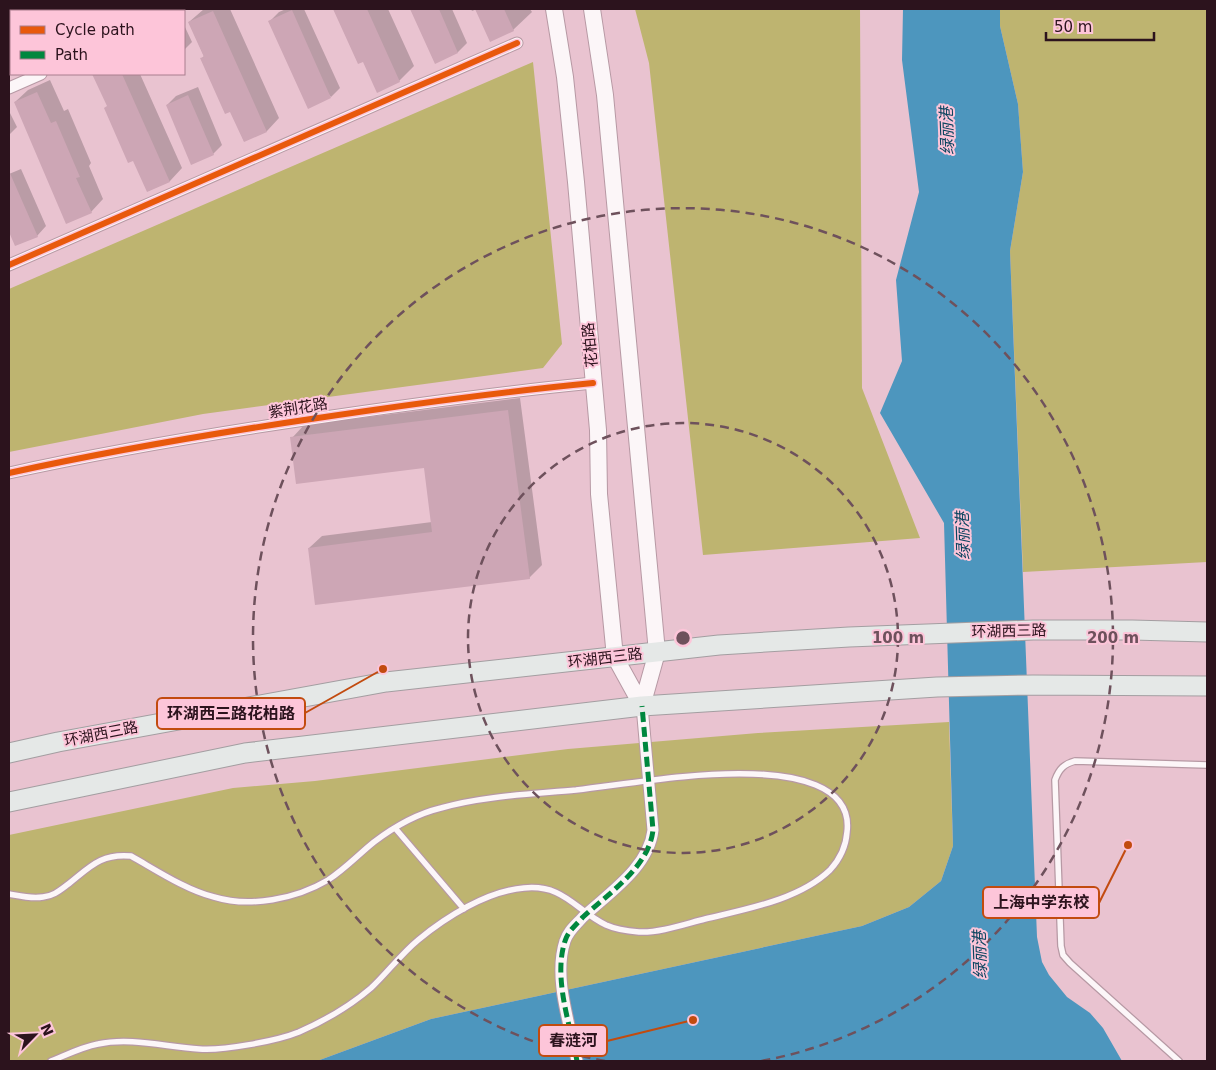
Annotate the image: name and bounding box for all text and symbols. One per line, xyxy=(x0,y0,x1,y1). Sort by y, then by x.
legend xyxy=(10,10,185,75)
scale bar xyxy=(1046,10,1154,42)
text: 50 m xyxy=(1054,18,1092,36)
text: Cycle path xyxy=(55,21,135,39)
text: Path xyxy=(55,46,88,64)
water label: 绿丽港 xyxy=(937,105,957,155)
street label: 花柏路 xyxy=(579,322,601,368)
street label: 紫荆花路 xyxy=(267,394,329,422)
water label: 绿丽港 xyxy=(953,510,973,560)
street label: 环湖西三路 xyxy=(971,621,1047,641)
centre of rings xyxy=(674,629,692,647)
text: 100 m xyxy=(872,629,924,647)
text: 200 m xyxy=(1087,629,1139,647)
street label: 环湖西三路 xyxy=(567,644,643,672)
callout: 环湖西三路花柏路 xyxy=(157,698,305,729)
text: 环湖西三路花柏路 xyxy=(167,704,295,723)
street label: 环湖西三路 xyxy=(62,718,140,750)
callout: 上海中学东校 xyxy=(983,887,1099,918)
text: 上海中学东校 xyxy=(993,893,1090,912)
water label: 绿丽港 xyxy=(970,929,990,979)
north arrow xyxy=(10,1010,60,1060)
text: N xyxy=(37,1021,57,1038)
callout: 春涟河 xyxy=(539,1025,607,1056)
text: 春涟河 xyxy=(549,1031,597,1050)

